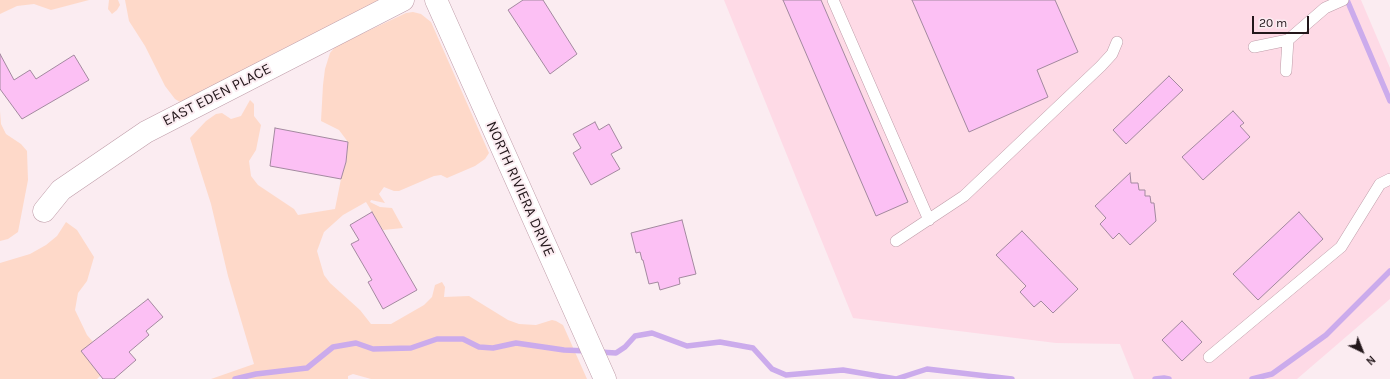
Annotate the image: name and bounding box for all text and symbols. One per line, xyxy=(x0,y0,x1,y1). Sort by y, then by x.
scale bar xyxy=(1254,8,1311,34)
text: 20 m xyxy=(1259,16,1287,30)
street label: EAST EDEN PLACE xyxy=(160,60,274,130)
street label: NORTH RIVIERA DRIVE xyxy=(482,119,558,259)
north arrow xyxy=(1342,331,1382,371)
text: N xyxy=(1363,353,1378,368)

